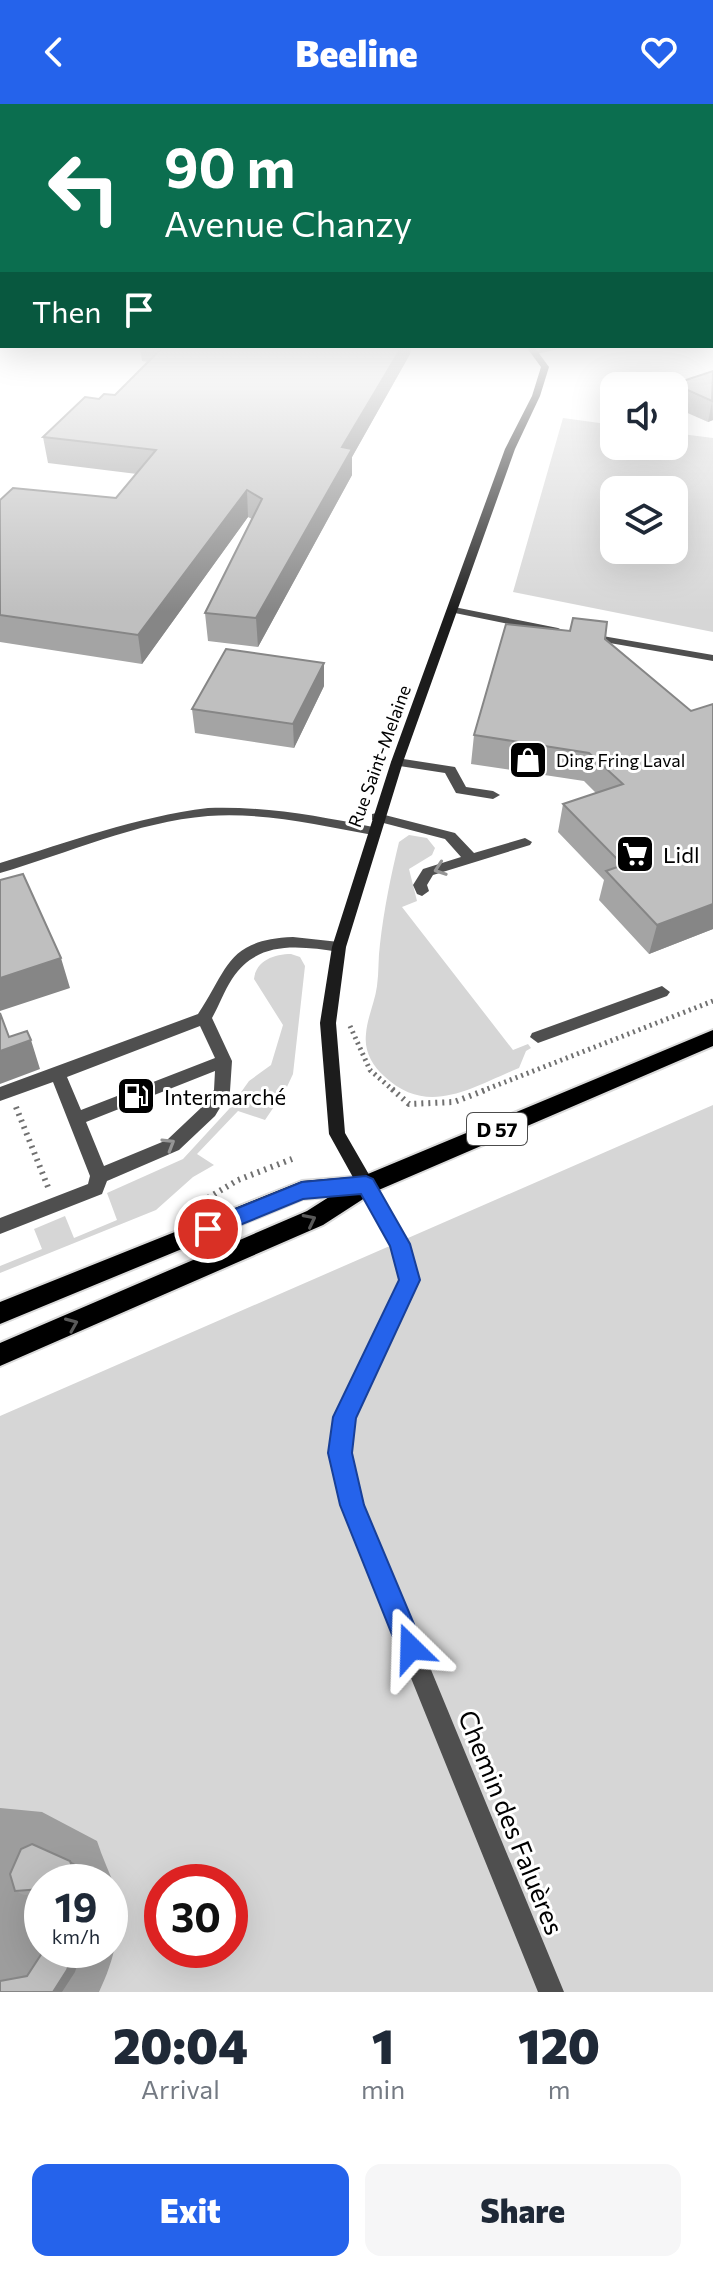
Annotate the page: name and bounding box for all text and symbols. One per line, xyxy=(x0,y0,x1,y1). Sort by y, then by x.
icon: back xyxy=(32,30,76,74)
text: Beeline xyxy=(295,30,418,74)
icon: heart xyxy=(637,30,681,74)
text: 90 m xyxy=(164,131,295,200)
icon: left xyxy=(32,136,136,240)
text: Avenue Chanzy xyxy=(164,200,412,244)
icon: arrive xyxy=(117,288,161,332)
text: Then xyxy=(32,292,101,329)
map controls xyxy=(600,372,688,564)
button: sound xyxy=(600,372,688,460)
button: layers xyxy=(600,476,688,564)
street label: Rue Saint-Melaine xyxy=(343,682,415,830)
shop icon: Ding Fring Laval xyxy=(507,739,549,781)
place label: Ding Fring Laval xyxy=(556,749,685,771)
supermarket icon: Lidl xyxy=(614,833,656,875)
place label: Lidl xyxy=(663,841,700,868)
one-way arrow xyxy=(434,860,448,876)
fuel station icon: Intermarché xyxy=(115,1075,157,1117)
place label: Intermarché xyxy=(164,1083,286,1110)
road number: D 57 xyxy=(467,1113,527,1145)
one-way arrow xyxy=(161,1139,175,1154)
pin xyxy=(174,1195,242,1263)
icon: arrive xyxy=(186,1207,230,1251)
one-way arrow xyxy=(301,1215,316,1230)
one-way arrow xyxy=(63,1318,78,1334)
position arrow xyxy=(369,1606,453,1690)
street label: Chemin des Faluères xyxy=(453,1705,571,1939)
speed limit sign: 30 xyxy=(144,1864,248,1968)
text: 19 xyxy=(55,1881,97,1930)
text: km/h xyxy=(52,1924,100,1948)
text: 20:04 xyxy=(113,2015,248,2074)
text: 1 xyxy=(372,2015,394,2074)
text: 120 xyxy=(518,2015,600,2074)
text: Arrival xyxy=(141,2073,220,2104)
text: min xyxy=(361,2073,405,2104)
text: m xyxy=(548,2073,570,2104)
button: Exit xyxy=(32,2164,349,2256)
button: Share xyxy=(365,2164,681,2256)

